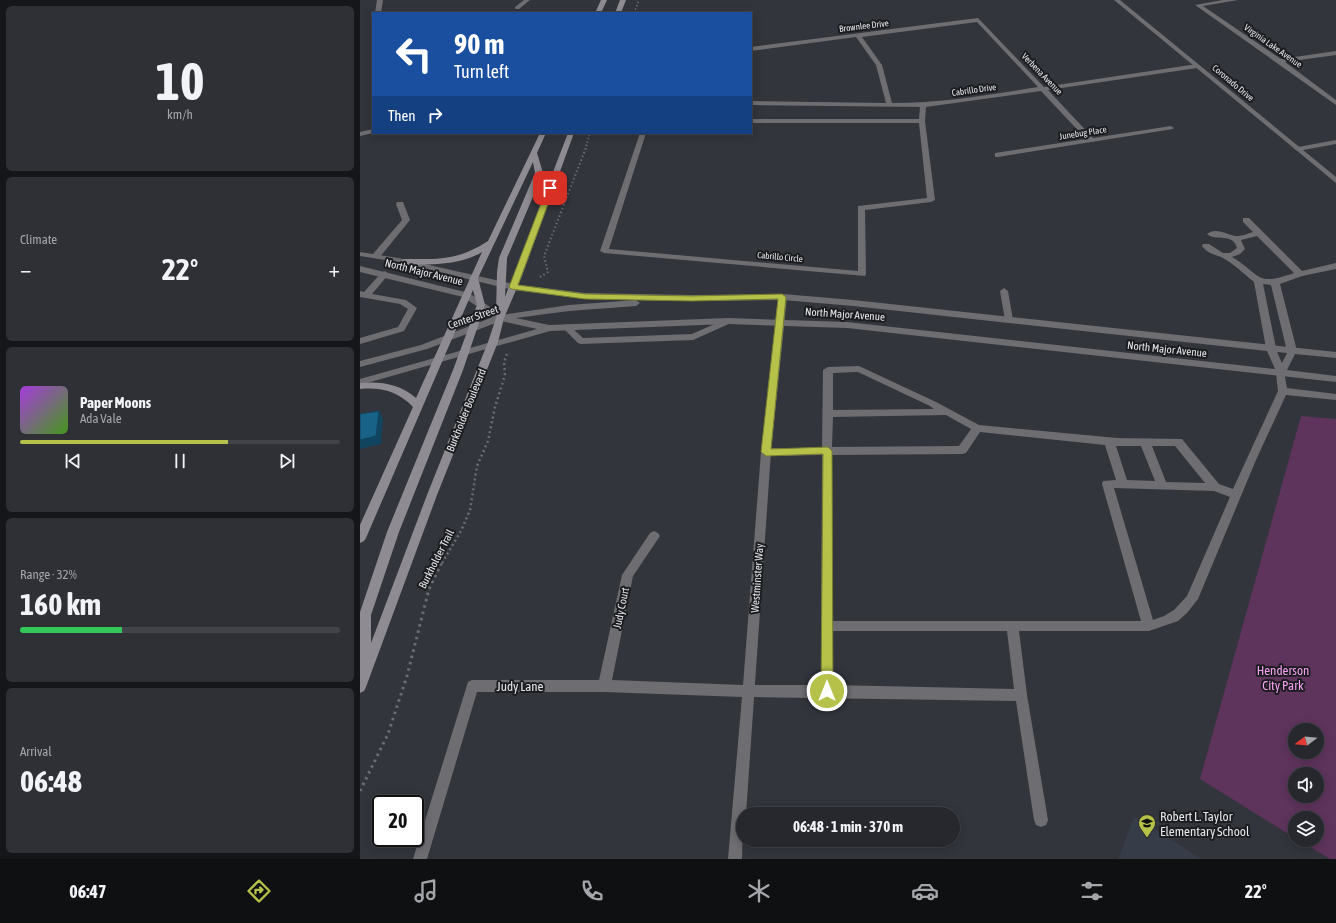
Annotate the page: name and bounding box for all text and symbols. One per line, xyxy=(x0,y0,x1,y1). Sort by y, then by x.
street label: Brownlee Drive xyxy=(839,18,889,34)
street label: Virginia Lake Avenue xyxy=(1242,22,1304,70)
icon: left xyxy=(388,28,440,80)
text: 90 m xyxy=(454,28,504,60)
text: 10 xyxy=(156,51,204,111)
street label: Verbena Avenue xyxy=(1020,51,1064,97)
text: Turn left xyxy=(454,61,509,82)
street label: Coronado Drive xyxy=(1210,63,1256,103)
street label: Cabrillo Drive xyxy=(951,82,997,98)
icon: right xyxy=(424,104,446,126)
text: km/h xyxy=(167,107,193,122)
text: Then xyxy=(388,107,416,124)
street label: Junebug Place xyxy=(1059,124,1107,142)
pin xyxy=(533,171,567,205)
icon: arrive xyxy=(539,177,561,199)
text: Climate xyxy=(20,232,57,247)
street label: Cabrillo Circle xyxy=(757,250,803,264)
text: 22° xyxy=(162,252,198,286)
text: − xyxy=(20,256,31,282)
text: + xyxy=(329,256,340,282)
street label: North Major Avenue xyxy=(384,256,464,288)
street label: Center Street xyxy=(446,303,500,331)
street label: North Major Avenue xyxy=(805,305,885,323)
street label: North Major Avenue xyxy=(1126,339,1208,359)
street label: Burkholder Boulevard xyxy=(444,367,488,453)
text: Paper Moons xyxy=(80,394,151,411)
text: Ada Vale xyxy=(80,411,122,426)
icon: previous xyxy=(62,450,84,472)
icon: pause xyxy=(169,450,191,472)
icon: next xyxy=(276,450,298,472)
street label: Burkholder Trail xyxy=(416,527,456,591)
street label: Westminster Way xyxy=(749,542,765,613)
text: Range · 32% xyxy=(20,567,77,582)
street label: Judy Court xyxy=(611,586,631,630)
text: 160 km xyxy=(20,587,101,621)
park label: Henderson City Park xyxy=(1257,663,1309,693)
position arrow xyxy=(806,670,848,712)
street label: Judy Lane xyxy=(496,679,544,694)
north arrow xyxy=(1288,723,1324,759)
map controls xyxy=(1288,723,1324,847)
text: Arrival xyxy=(20,744,52,759)
text: 06:48 xyxy=(20,764,82,798)
button: sound xyxy=(1288,767,1324,803)
speed limit sign: 20 xyxy=(372,795,424,847)
place label: Robert L. Taylor Elementary School xyxy=(1160,809,1250,839)
button: layers xyxy=(1288,811,1324,847)
school or university icon: Robert L. Taylor Elementary School xyxy=(1137,813,1157,838)
text: 06:48 · 1 min · 370 m xyxy=(793,818,903,835)
icon: directions xyxy=(245,877,273,905)
icon: music xyxy=(412,877,440,905)
icon: phone xyxy=(578,877,606,905)
icon: climate xyxy=(745,877,773,905)
icon: car xyxy=(911,877,939,905)
icon: filters xyxy=(1078,877,1106,905)
text: 06:47 xyxy=(69,881,106,902)
text: 22° xyxy=(1245,881,1267,902)

